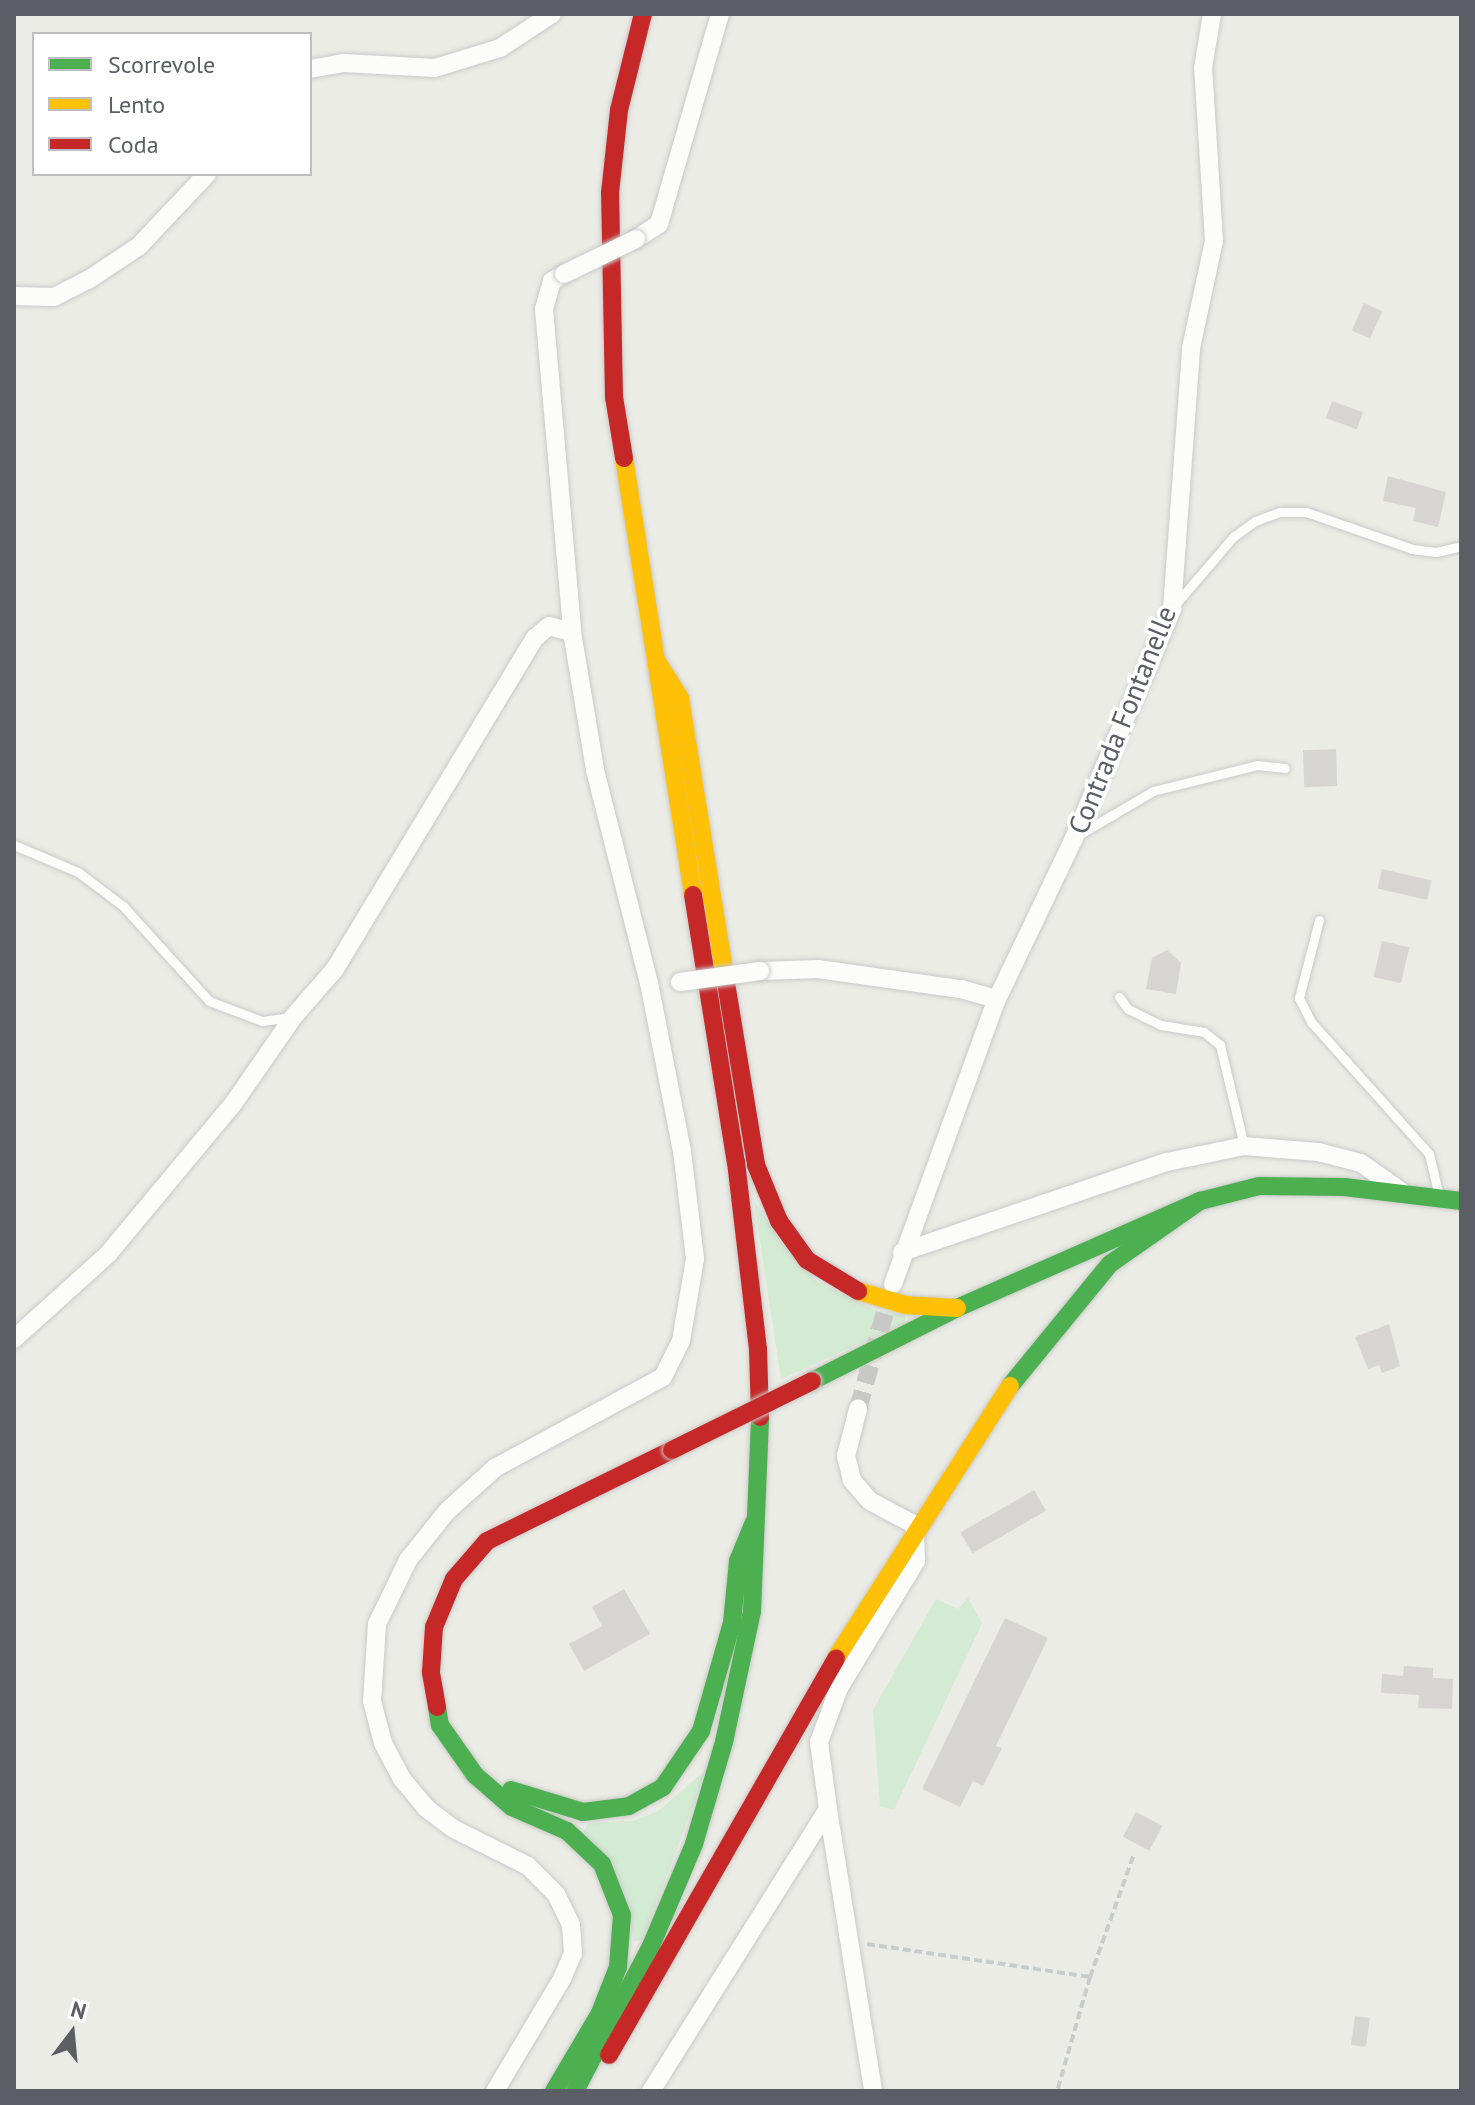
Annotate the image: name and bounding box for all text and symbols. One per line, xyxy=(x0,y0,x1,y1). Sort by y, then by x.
legend xyxy=(32,32,312,176)
text: Scorrevole xyxy=(108,49,215,80)
text: Lento xyxy=(108,89,165,120)
text: Coda xyxy=(108,129,159,160)
street label: Contrada Fontanelle xyxy=(1061,601,1183,839)
north arrow xyxy=(32,1993,112,2073)
text: N xyxy=(68,1994,89,2025)

